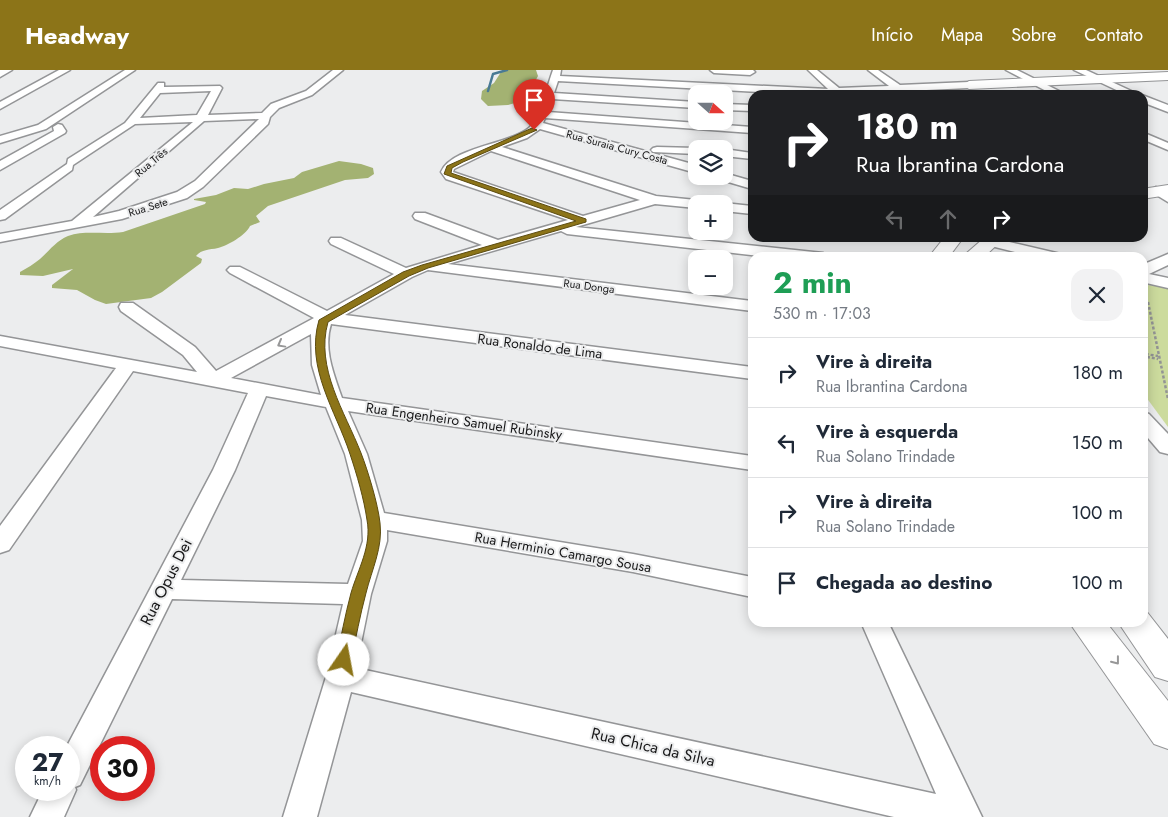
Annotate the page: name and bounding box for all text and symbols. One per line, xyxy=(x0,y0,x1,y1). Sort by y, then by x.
text: Headway xyxy=(25,18,129,53)
text: Início xyxy=(871,22,913,48)
text: Mapa xyxy=(941,22,983,48)
text: Sobre xyxy=(1011,22,1056,48)
text: Contato xyxy=(1084,22,1143,48)
pin xyxy=(513,79,555,130)
north arrow xyxy=(688,85,732,130)
map controls xyxy=(688,85,733,295)
icon: arrive xyxy=(520,86,548,114)
text: 180 m xyxy=(856,102,958,152)
icon: right xyxy=(773,110,838,175)
street label: Rua Suraia Cury Costa xyxy=(565,126,669,168)
button: layers xyxy=(688,140,733,185)
street label: Rua Três xyxy=(131,143,171,180)
text: Rua Ibrantina Cardona xyxy=(856,148,1064,180)
street label: Rua Sete xyxy=(126,193,170,221)
button: + xyxy=(688,195,733,240)
icon: left xyxy=(881,205,909,233)
icon: ahead xyxy=(934,205,962,233)
icon: right xyxy=(987,205,1015,233)
button: − xyxy=(688,250,733,295)
text: 2 min xyxy=(773,261,852,304)
button: close xyxy=(1071,269,1123,321)
street label: Rua Donga xyxy=(563,275,615,297)
text: 530 m · 17:03 xyxy=(773,302,871,325)
street label: Rua Ronaldo de Lima xyxy=(476,328,604,364)
one-way arrow xyxy=(277,338,286,348)
text: Vire à direita xyxy=(816,348,932,375)
icon: right xyxy=(773,359,801,387)
text: 180 m xyxy=(1072,359,1123,386)
text: Rua Ibrantina Cardona xyxy=(816,375,967,398)
street label: Rua Engenheiro Samuel Rubinsky xyxy=(365,397,564,445)
text: Vire à esquerda xyxy=(816,418,958,445)
icon: left xyxy=(773,429,801,457)
text: 150 m xyxy=(1072,429,1123,456)
text: Rua Solano Trindade xyxy=(816,445,955,468)
text: Vire à direita xyxy=(816,488,932,515)
icon: right xyxy=(773,499,801,527)
text: 100 m xyxy=(1071,499,1123,526)
text: Rua Solano Trindade xyxy=(816,515,955,538)
street label: Rua Herminio Camargo Sousa xyxy=(473,527,653,577)
street label: Rua Opus Dei xyxy=(134,535,198,629)
icon: arrive xyxy=(773,569,801,597)
text: Chegada ao destino xyxy=(816,569,992,596)
text: 100 m xyxy=(1071,569,1123,596)
position arrow xyxy=(317,633,369,685)
one-way arrow xyxy=(1110,655,1118,664)
street label: Rua Chica da Silva xyxy=(589,722,717,772)
speed limit sign: 30 xyxy=(90,736,155,801)
text: 27 xyxy=(32,744,63,780)
text: km/h xyxy=(34,772,61,790)

